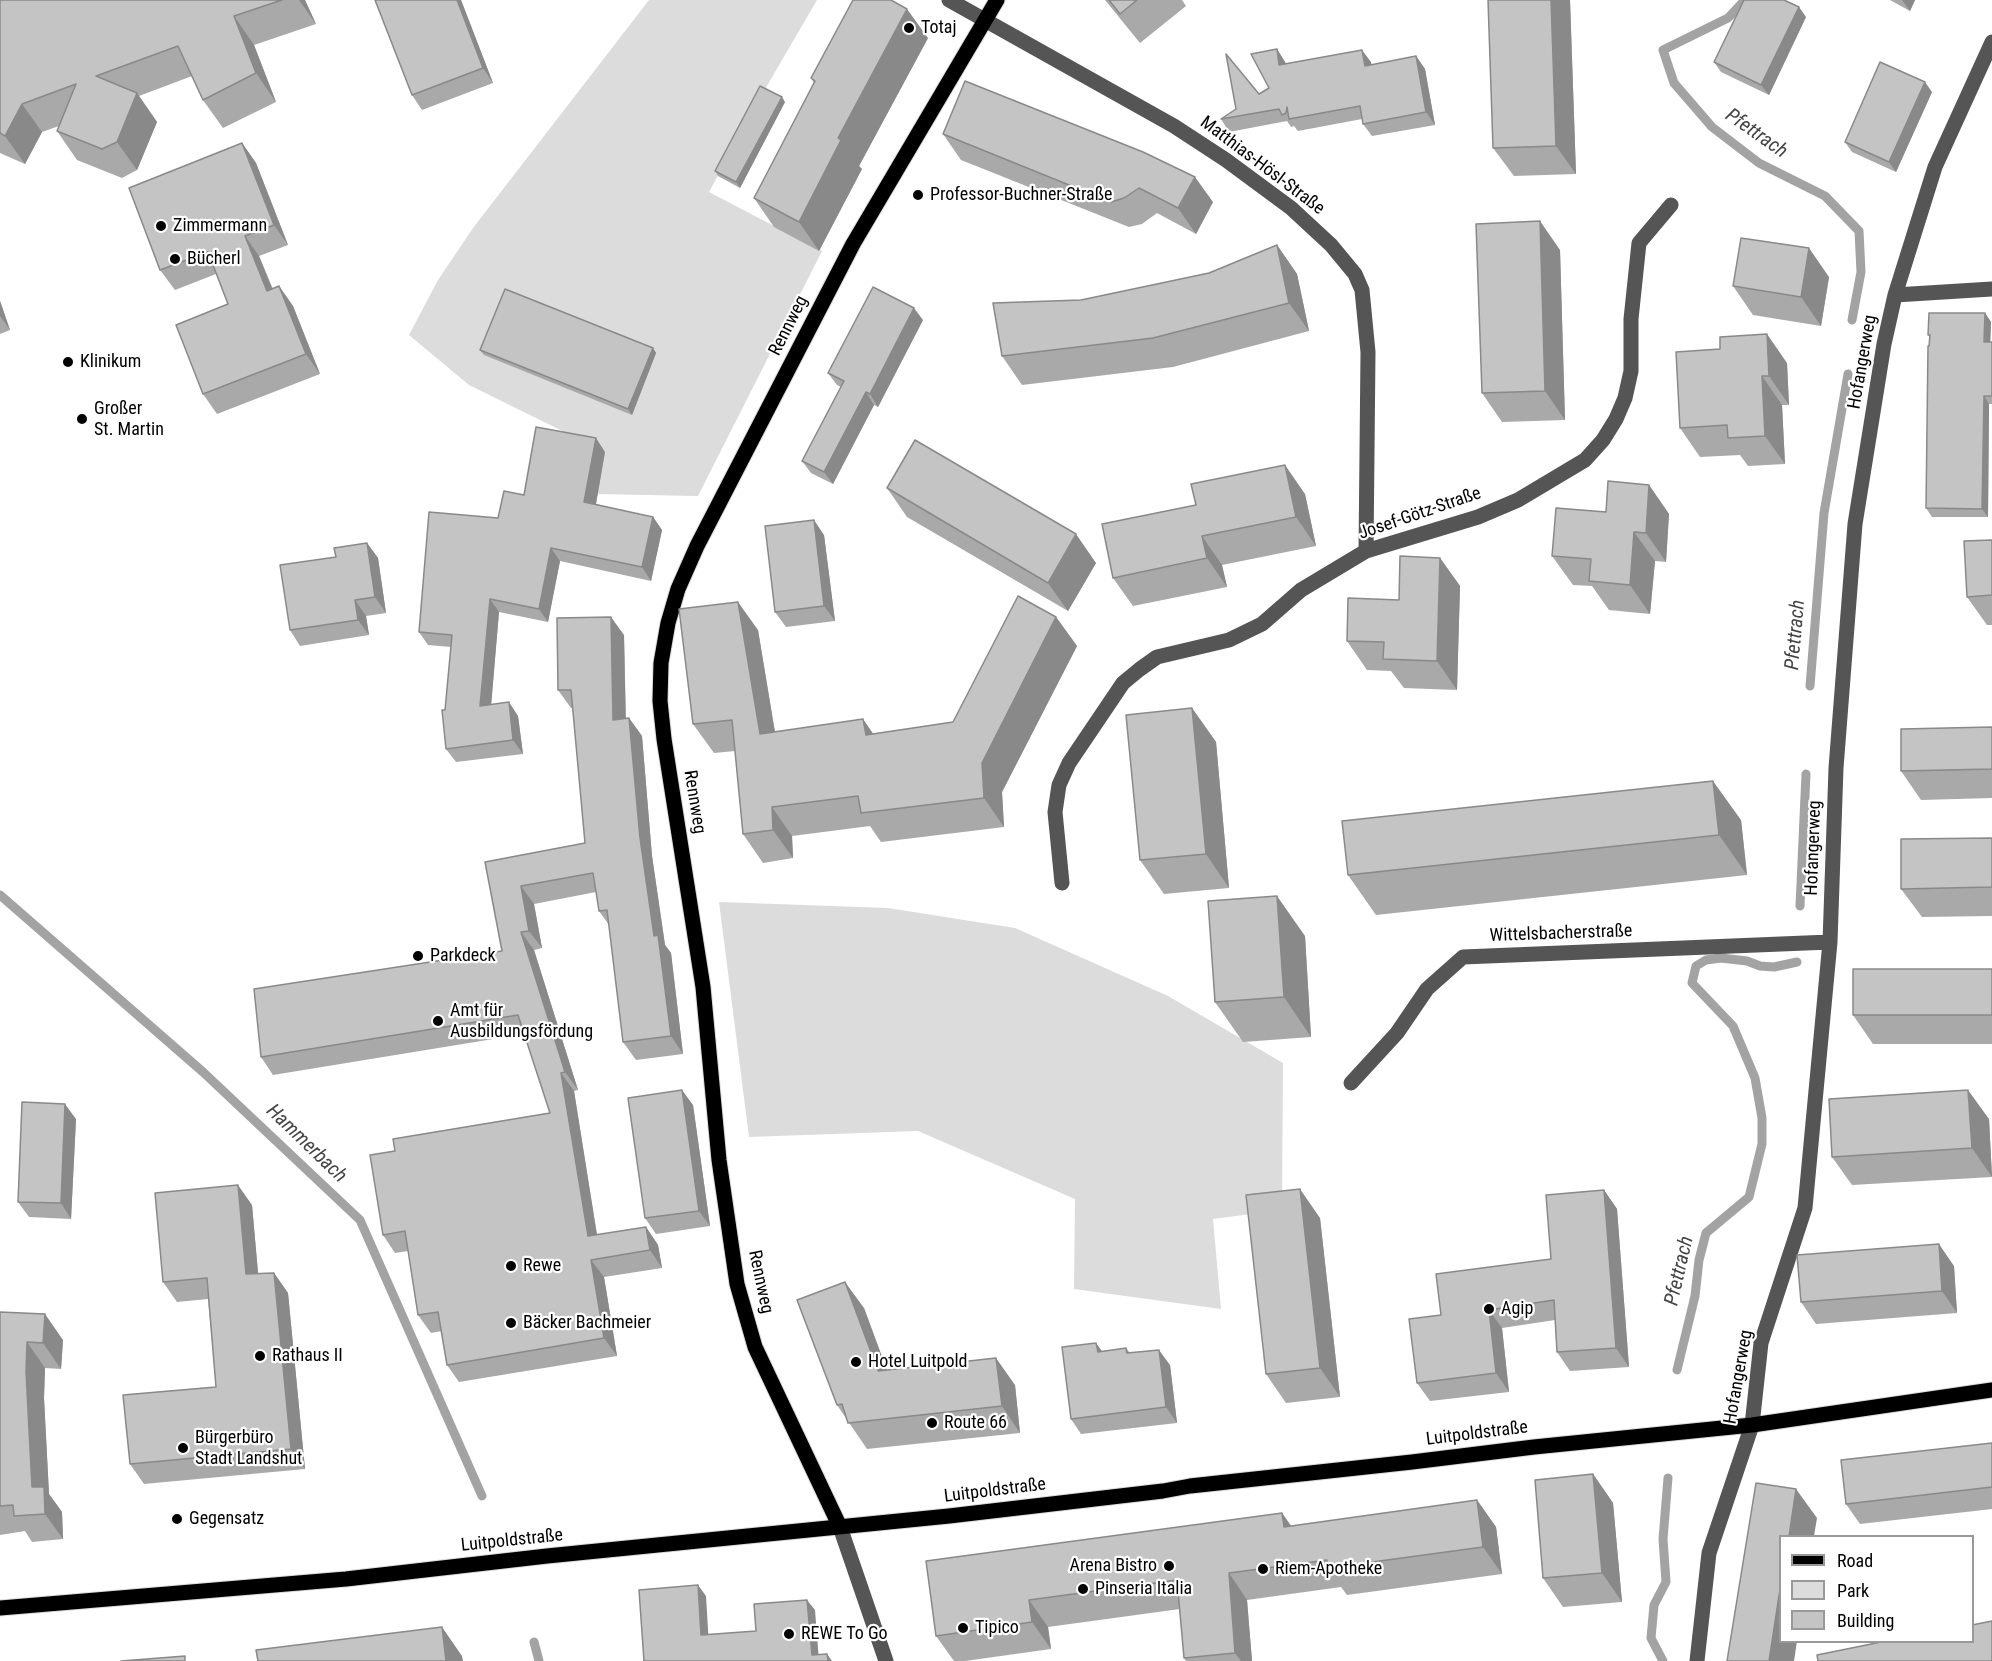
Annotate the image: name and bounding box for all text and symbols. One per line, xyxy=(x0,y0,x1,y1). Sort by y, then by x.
place label: Totaj xyxy=(921,17,957,39)
marker: Totaj xyxy=(902,21,916,35)
water label: Pfettrach xyxy=(1720,104,1792,164)
street label: Matthias-Hösl-Straße xyxy=(1196,112,1328,220)
place label: Professor-Buchner-Straße xyxy=(930,184,1113,206)
marker: Professor-Buchner-Straße xyxy=(911,188,925,202)
place label: Zimmermann xyxy=(173,215,267,237)
marker: Zimmermann xyxy=(154,219,168,233)
place label: Bücherl xyxy=(187,248,241,270)
marker: Bücherl xyxy=(168,252,182,266)
street label: Rennweg xyxy=(765,292,813,360)
street label: Hofangerweg xyxy=(1844,313,1882,411)
place label: Klinikum xyxy=(80,351,141,373)
marker: Klinikum xyxy=(61,355,75,369)
place label: Großer St. Martin xyxy=(94,398,164,440)
marker: Großer St. Martin xyxy=(75,412,89,426)
street label: Josef-Götz-Straße xyxy=(1356,483,1484,545)
water label: Pfettrach xyxy=(1781,599,1811,671)
street label: Rennweg xyxy=(678,768,710,836)
street label: Hofangerweg xyxy=(1802,800,1826,896)
street label: Wittelsbacherstraße xyxy=(1489,921,1633,947)
place label: Parkdeck xyxy=(430,945,496,967)
marker: Parkdeck xyxy=(411,949,425,963)
place label: Amt für Ausbildungsfördung xyxy=(450,1000,593,1042)
marker: Amt für Ausbildungsfördung xyxy=(431,1014,445,1028)
water label: Hammerbach xyxy=(261,1100,351,1188)
water label: Pfettrach xyxy=(1660,1234,1700,1308)
street label: Rennweg xyxy=(743,1248,777,1316)
place label: Rewe xyxy=(523,1255,561,1277)
marker: Rewe xyxy=(504,1259,518,1273)
place label: Agip xyxy=(1501,1298,1533,1320)
marker: Agip xyxy=(1482,1302,1496,1316)
place label: Bäcker Bachmeier xyxy=(523,1312,651,1334)
marker: Bäcker Bachmeier xyxy=(504,1316,518,1330)
street label: Hofangerweg xyxy=(1720,1328,1758,1426)
place label: Rathaus II xyxy=(272,1345,343,1367)
marker: Rathaus II xyxy=(253,1349,267,1363)
place label: Hotel Luitpold xyxy=(868,1351,968,1373)
marker: Hotel Luitpold xyxy=(849,1355,863,1369)
place label: Route 66 xyxy=(944,1412,1007,1434)
marker: Route 66 xyxy=(925,1416,939,1430)
street label: Luitpoldstraße xyxy=(1425,1417,1529,1451)
place label: Bürgerbüro Stadt Landshut xyxy=(195,1427,302,1470)
marker: Bürgerbüro Stadt Landshut xyxy=(176,1441,190,1455)
street label: Luitpoldstraße xyxy=(943,1474,1047,1508)
place label: Gegensatz xyxy=(189,1508,264,1530)
marker: Gegensatz xyxy=(170,1512,184,1526)
street label: Luitpoldstraße xyxy=(460,1525,564,1557)
legend xyxy=(1779,1535,1974,1643)
text: Road xyxy=(1837,1550,1873,1571)
place label: Arena Bistro xyxy=(1070,1555,1157,1577)
place label: Riem-Apotheke xyxy=(1275,1558,1382,1580)
marker: Arena Bistro xyxy=(1162,1559,1176,1573)
marker: Riem-Apotheke xyxy=(1256,1562,1270,1576)
place label: Pinseria Italia xyxy=(1095,1578,1192,1600)
text: Park xyxy=(1837,1580,1869,1601)
marker: Pinseria Italia xyxy=(1076,1582,1090,1596)
text: Building xyxy=(1837,1610,1894,1631)
place label: Tipico xyxy=(975,1617,1019,1639)
marker: Tipico xyxy=(956,1621,970,1635)
place label: REWE To Go xyxy=(801,1623,888,1645)
marker: REWE To Go xyxy=(782,1627,796,1641)

